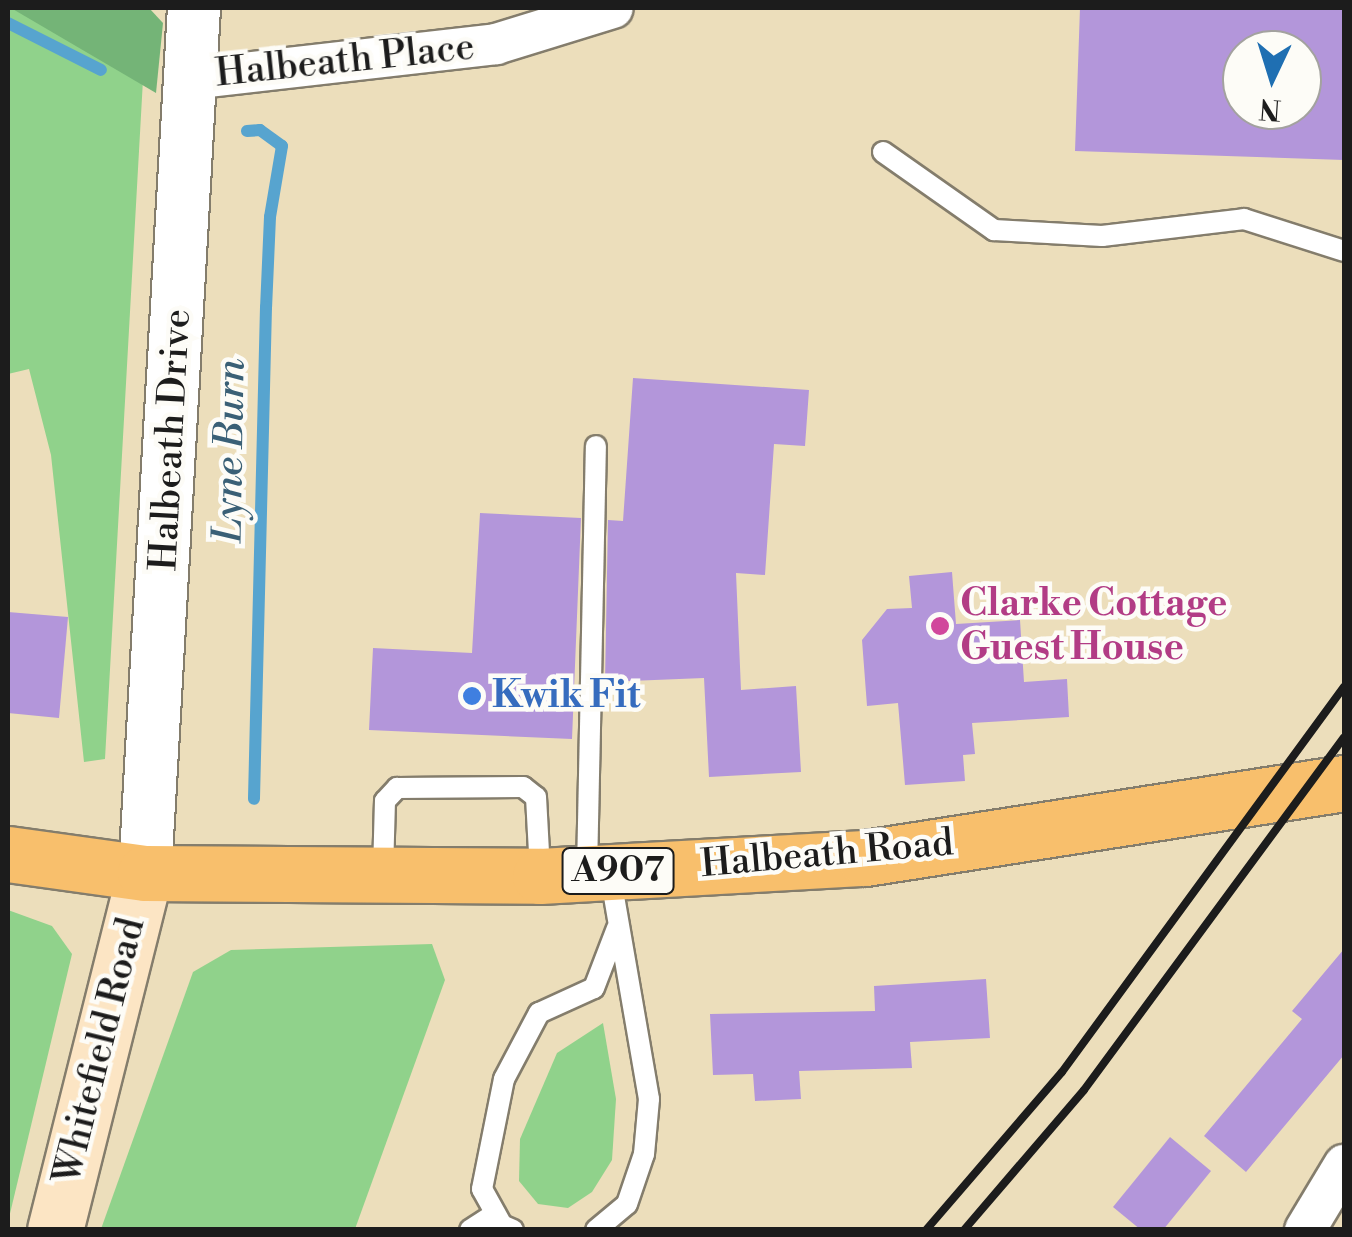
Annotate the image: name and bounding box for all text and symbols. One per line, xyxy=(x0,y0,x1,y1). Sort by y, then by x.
street label: Halbeath Place xyxy=(213,25,477,97)
north arrow xyxy=(1222,30,1322,130)
text: N xyxy=(1258,90,1282,127)
street label: Halbeath Drive xyxy=(141,308,201,572)
water label: Lyne Burn xyxy=(204,359,256,543)
place label: Clarke Cottage Guest House xyxy=(960,581,1227,670)
marker: Clarke Cottage Guest House xyxy=(929,615,951,637)
place label: Kwik Fit xyxy=(492,673,640,719)
marker: Kwik Fit xyxy=(461,685,483,707)
street label: Halbeath Road xyxy=(699,820,955,888)
road number: A907 xyxy=(560,841,676,901)
street label: Whitefield Road xyxy=(45,913,155,1189)

